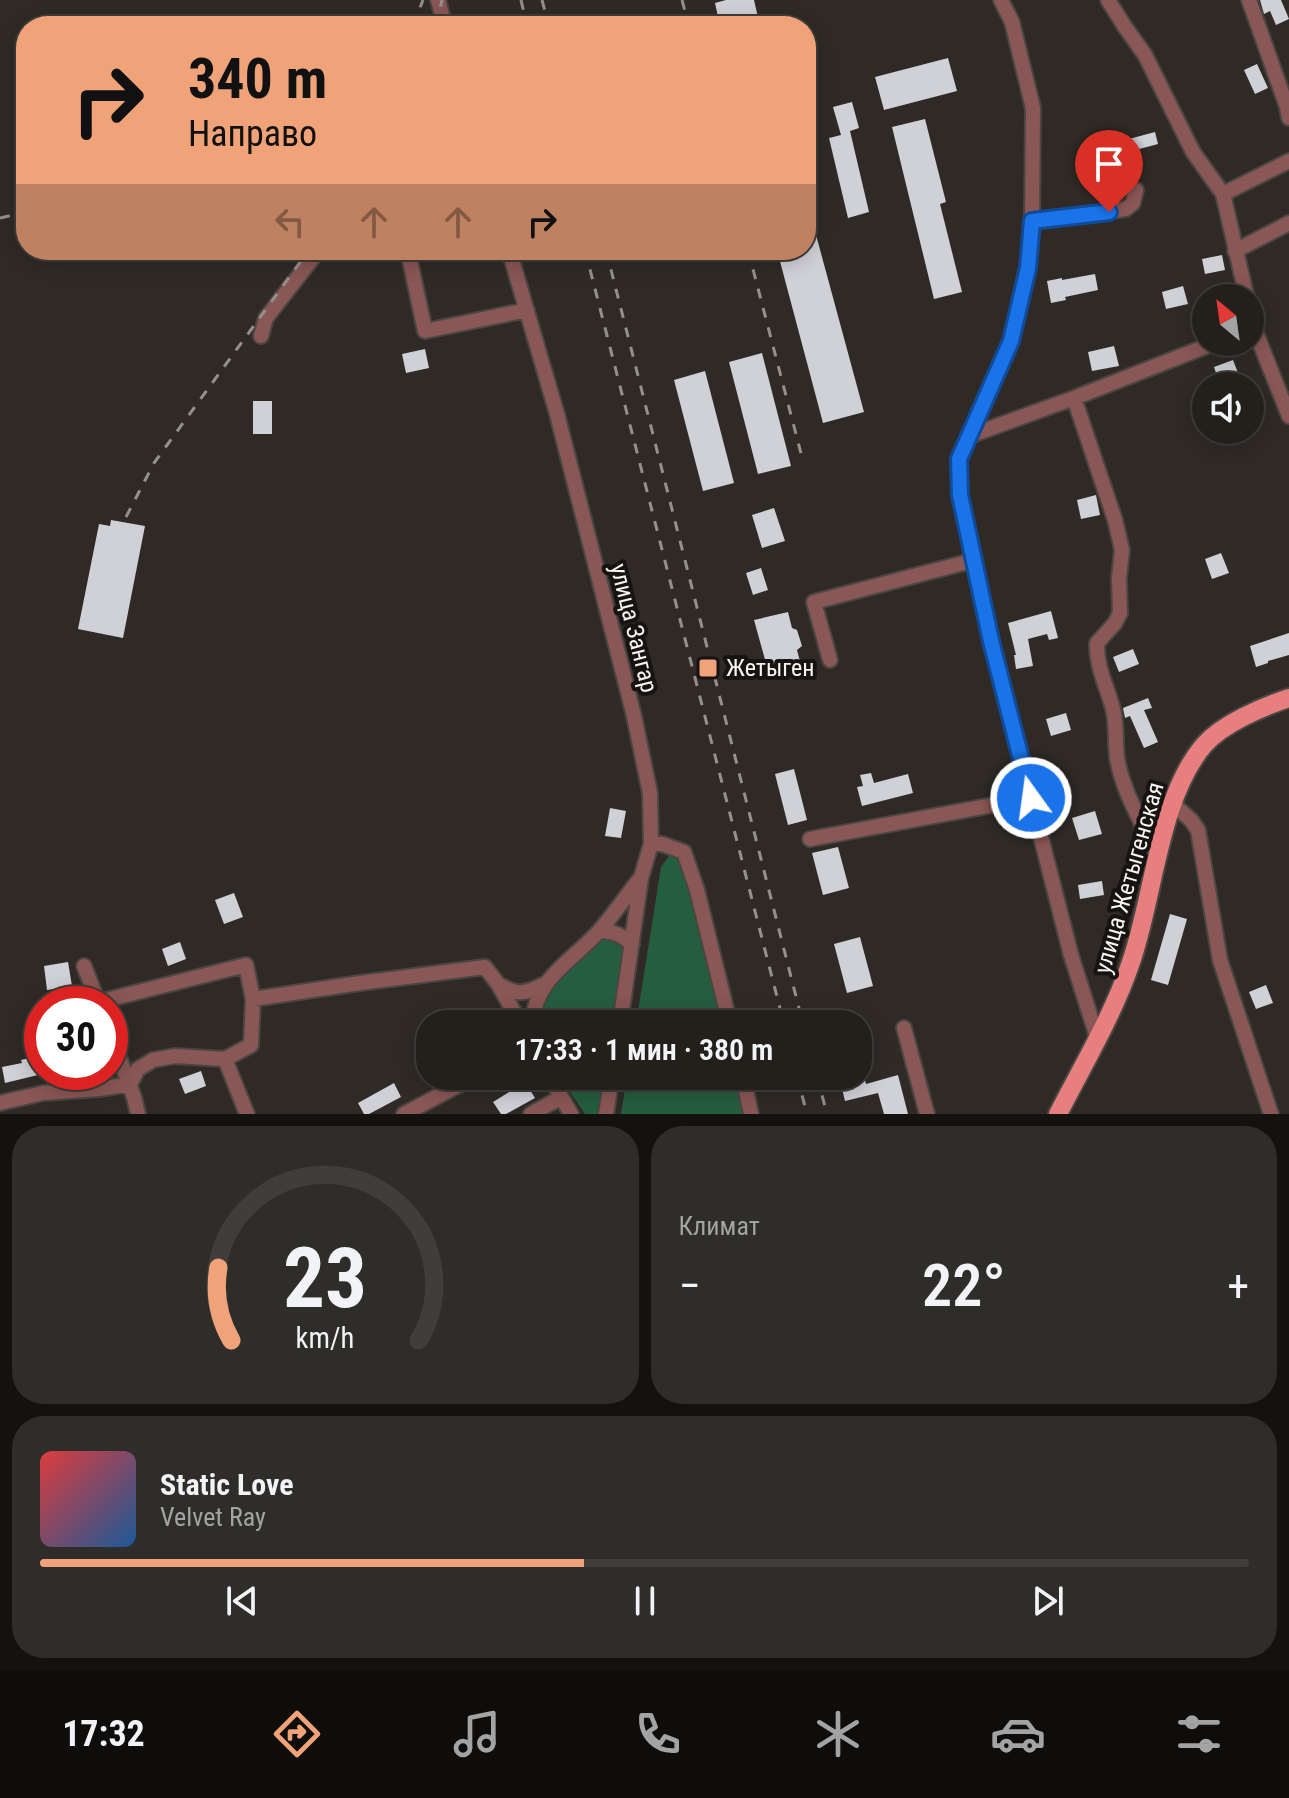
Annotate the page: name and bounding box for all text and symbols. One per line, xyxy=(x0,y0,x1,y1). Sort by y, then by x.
text: 340 m xyxy=(188,46,327,112)
icon: right xyxy=(56,48,160,152)
text: Направо xyxy=(188,113,317,155)
pin xyxy=(1075,130,1143,212)
icon: arrive xyxy=(1087,142,1131,186)
icon: left xyxy=(268,200,312,244)
icon: ahead xyxy=(352,200,396,244)
icon: ahead xyxy=(436,200,480,244)
icon: right xyxy=(520,200,564,244)
north arrow xyxy=(1192,284,1264,356)
map controls xyxy=(1192,284,1264,444)
button: sound xyxy=(1192,372,1264,444)
street label: улица Зангар xyxy=(604,561,664,695)
place label: Жетыген xyxy=(726,654,814,682)
marker: Жетыген xyxy=(697,657,719,679)
position arrow xyxy=(989,756,1073,840)
street label: улица Жетыгенская xyxy=(1088,779,1170,977)
speed limit sign: 30 xyxy=(24,986,128,1090)
text: 17:33 · 1 мин · 380 m xyxy=(515,1032,773,1067)
text: Климат xyxy=(679,1211,760,1241)
text: 23 xyxy=(283,1230,367,1327)
text: 22° xyxy=(922,1250,1006,1321)
text: − xyxy=(679,1260,701,1312)
text: + xyxy=(1227,1260,1249,1312)
text: km/h xyxy=(296,1321,355,1355)
text: Static Love xyxy=(160,1467,294,1502)
text: Velvet Ray xyxy=(160,1502,266,1532)
icon: previous xyxy=(220,1579,264,1623)
icon: pause xyxy=(623,1579,667,1623)
icon: next xyxy=(1026,1579,1070,1623)
icon: directions xyxy=(269,1706,325,1762)
icon: music xyxy=(449,1706,505,1762)
icon: phone xyxy=(630,1706,686,1762)
icon: climate xyxy=(810,1706,866,1762)
icon: car xyxy=(990,1706,1046,1762)
icon: filters xyxy=(1171,1706,1227,1762)
text: 17:32 xyxy=(62,1713,145,1755)

